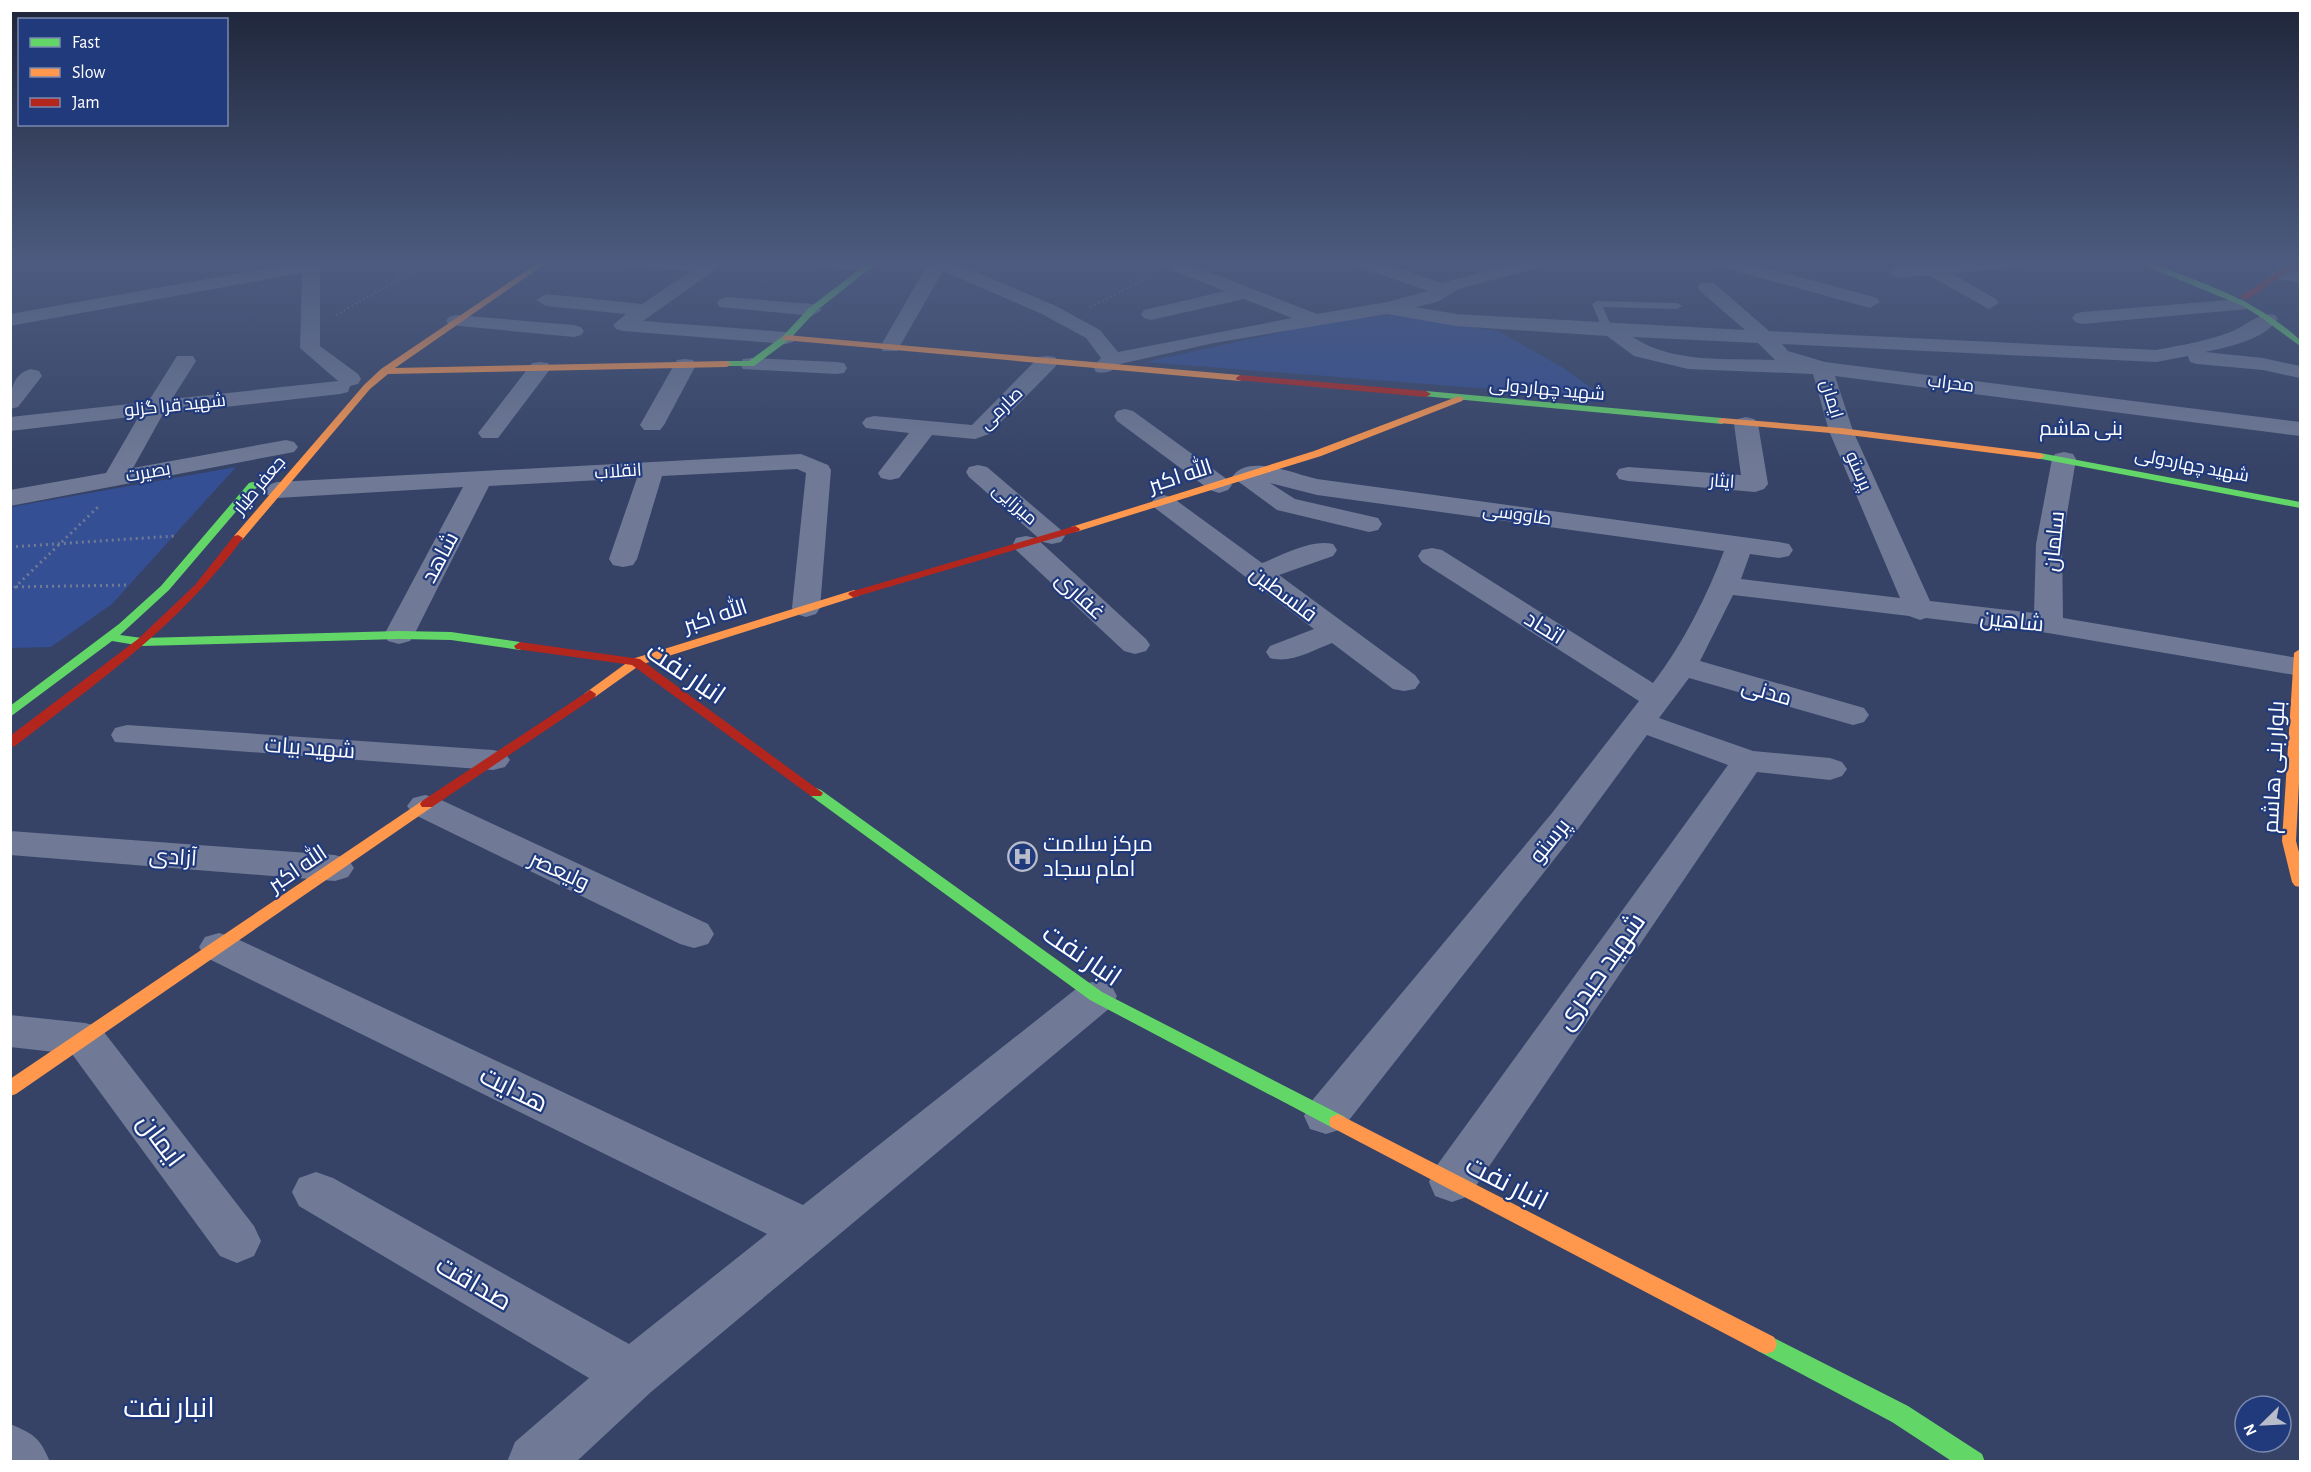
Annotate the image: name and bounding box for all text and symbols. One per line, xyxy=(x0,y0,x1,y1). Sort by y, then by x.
legend xyxy=(18,18,228,126)
text: Fast xyxy=(72,34,100,52)
text: Slow xyxy=(72,64,105,82)
text: Jam xyxy=(72,94,100,112)
street label: محراب xyxy=(1926,372,1975,397)
street label: شهید چهاردولی xyxy=(1488,375,1606,406)
street label: ایمان xyxy=(1816,378,1845,421)
street label: صارمی xyxy=(977,384,1027,434)
street label: شهید قرا گزلو xyxy=(123,391,227,421)
district label: بنی هاشم xyxy=(2039,419,2123,442)
street label: شهید چهاردولی xyxy=(2133,445,2251,488)
street label: پرستو xyxy=(1840,449,1874,495)
street label: الله اکبر xyxy=(1143,452,1215,498)
street label: جعفر طیار xyxy=(230,453,290,520)
street label: بصیرت xyxy=(124,460,172,487)
street label: انقلاب xyxy=(594,461,642,483)
street label: ایثار xyxy=(1708,471,1735,493)
street label: میرزایی xyxy=(988,481,1040,530)
street label: طاووسی xyxy=(1481,501,1552,530)
street label: سلمان xyxy=(2040,510,2069,573)
street label: شاهد xyxy=(418,528,462,586)
street label: فلسطین xyxy=(1245,562,1321,627)
street label: غفاری xyxy=(1051,568,1109,625)
street label: الله اکبر xyxy=(678,592,750,638)
street label: اتحاد xyxy=(1521,607,1568,648)
street label: شاهین xyxy=(1979,607,2045,637)
street label: انبار نفت xyxy=(641,637,730,710)
street label: مدنی xyxy=(1739,674,1794,712)
street label: بلوار بنی هاشم xyxy=(2260,700,2292,834)
street label: شهید بیات xyxy=(264,734,356,764)
street label: پرستو xyxy=(1526,814,1576,869)
place label: مرکز سلامت امام سجاد xyxy=(1043,833,1153,884)
street label: الله اکبر xyxy=(260,838,331,898)
hospital icon: مرکز سلامت امام سجاد xyxy=(1006,840,1038,872)
street label: آزادی xyxy=(148,842,198,871)
street label: ولیعصر xyxy=(524,847,593,895)
street label: شهید حیدری xyxy=(1550,908,1652,1036)
street label: انبار نفت xyxy=(1037,919,1126,992)
street label: هدایت xyxy=(475,1061,552,1117)
street label: ایمان xyxy=(131,1109,189,1173)
street label: انبار نفت xyxy=(1461,1151,1552,1216)
street label: صداقت xyxy=(431,1251,516,1316)
north arrow xyxy=(2233,1394,2293,1454)
district label: انبار نفت xyxy=(123,1395,215,1423)
text: N xyxy=(2241,1421,2260,1438)

